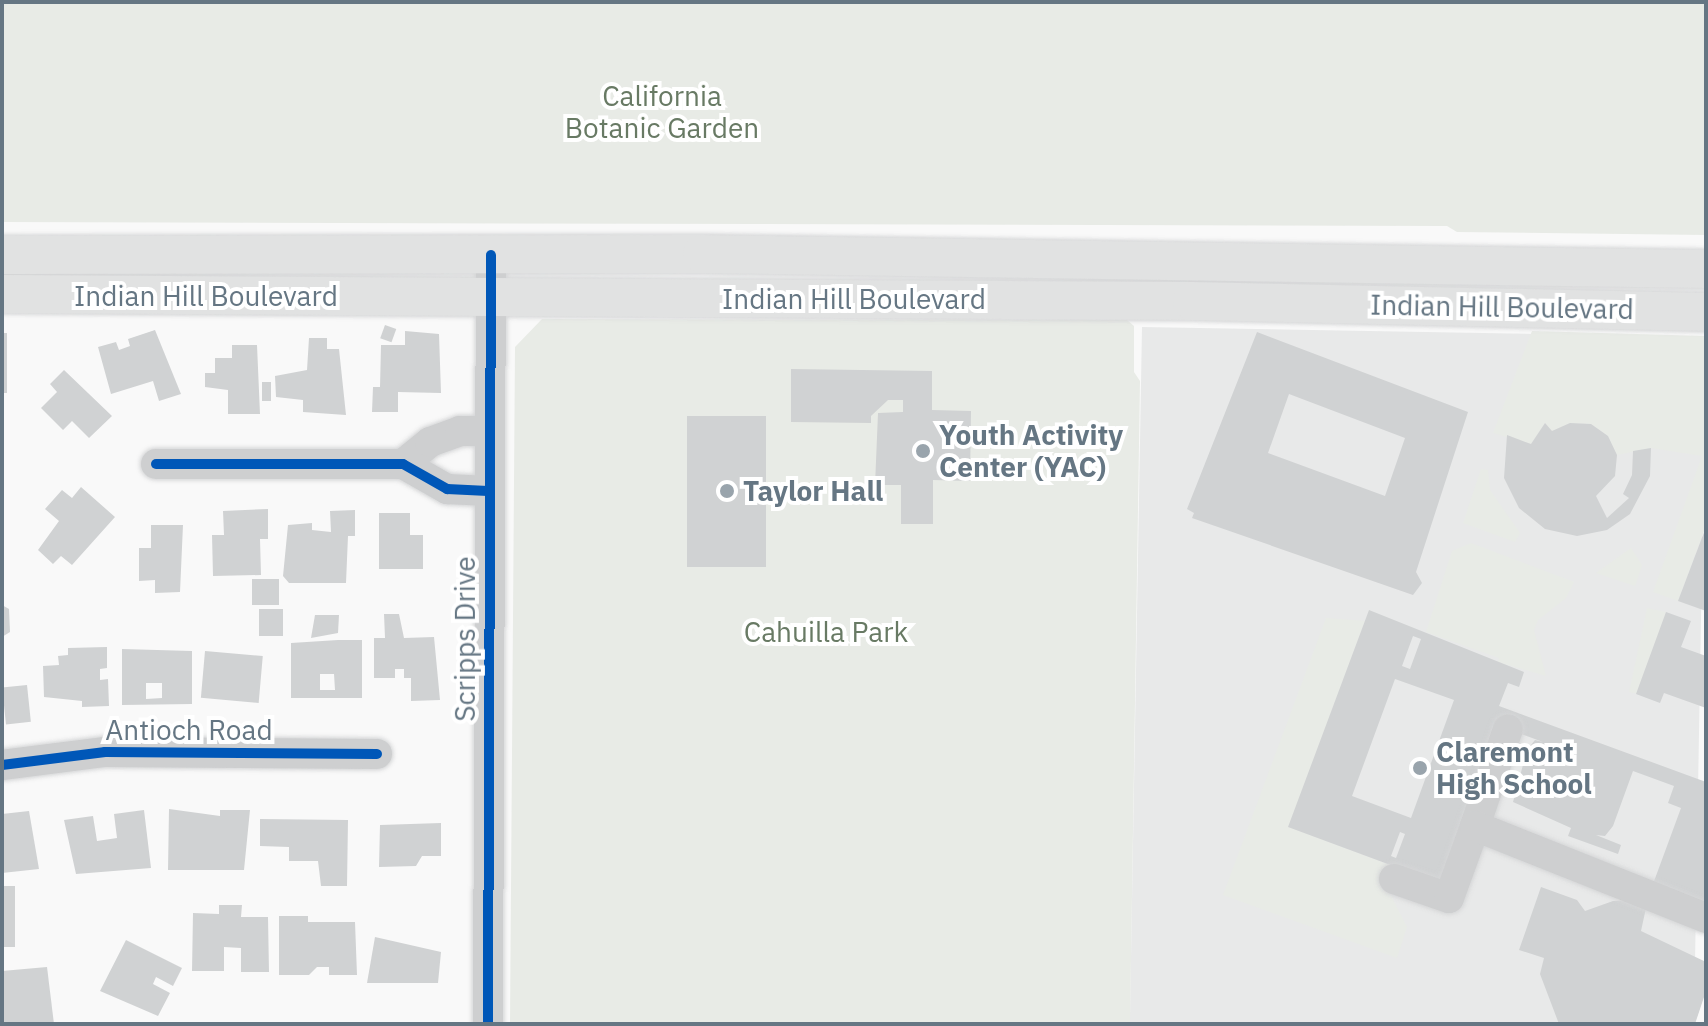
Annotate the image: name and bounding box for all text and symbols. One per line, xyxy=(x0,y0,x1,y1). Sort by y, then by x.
park label: California Botanic Garden xyxy=(565,79,759,145)
street label: Indian Hill Boulevard xyxy=(74,279,338,313)
street label: Indian Hill Boulevard xyxy=(722,282,986,316)
street label: Indian Hill Boulevard xyxy=(1370,288,1634,326)
place label: Youth Activity Center (YAC) xyxy=(939,418,1123,484)
marker: Youth Activity Center (YAC) xyxy=(914,442,932,460)
place label: Taylor Hall xyxy=(743,474,883,508)
marker: Taylor Hall xyxy=(718,482,736,500)
street label: Scripps Drive xyxy=(448,556,482,722)
park label: Cahuilla Park xyxy=(744,615,908,649)
street label: Antioch Road xyxy=(105,713,273,747)
place label: Claremont High School xyxy=(1436,735,1592,801)
marker: Claremont High School xyxy=(1411,759,1429,777)

